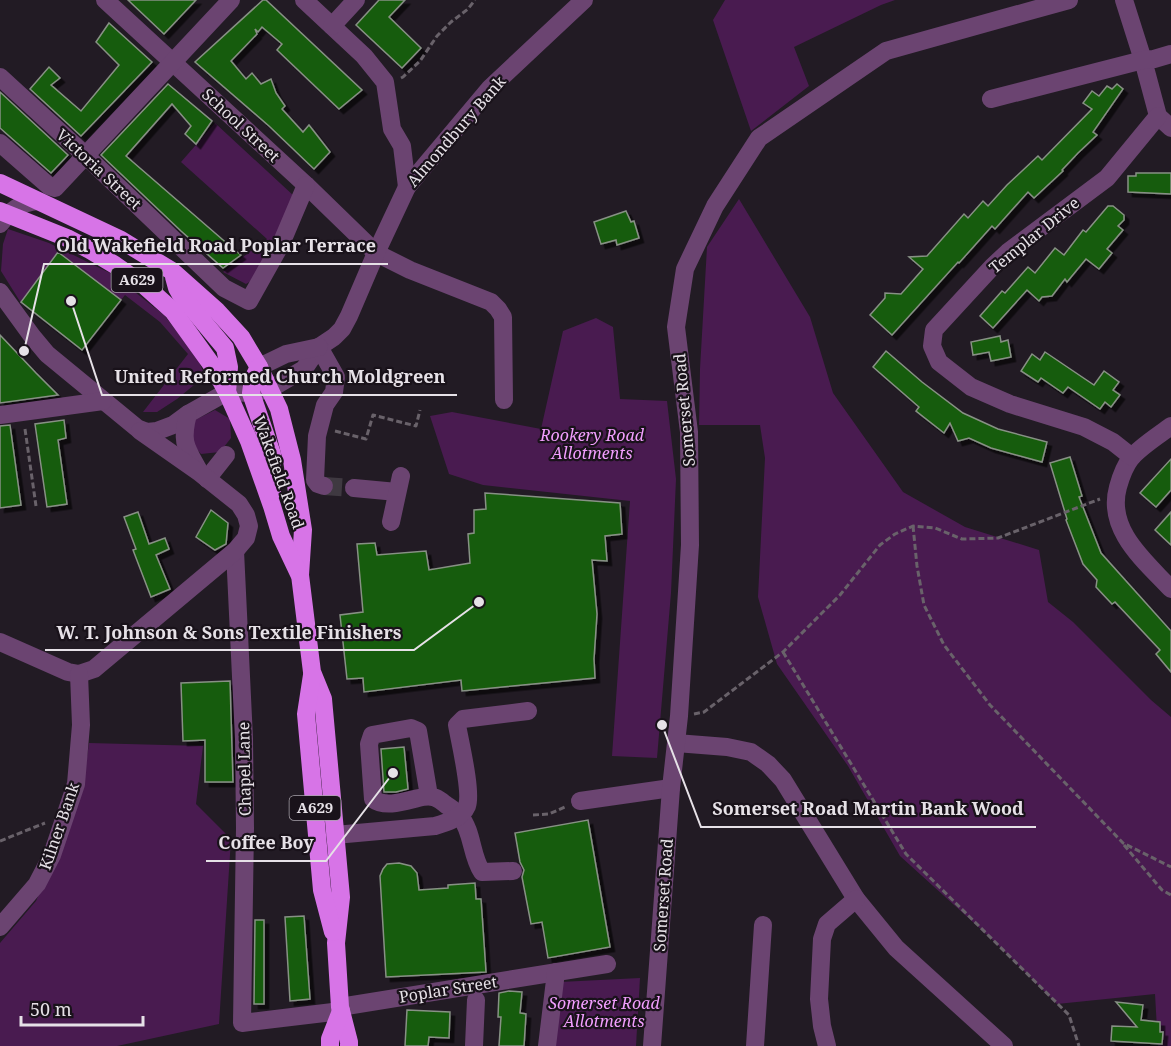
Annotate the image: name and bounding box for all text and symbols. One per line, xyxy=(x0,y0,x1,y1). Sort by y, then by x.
street label: Almondbury Bank xyxy=(402,70,511,191)
street label: School Street xyxy=(197,83,285,167)
street label: Victoria Street xyxy=(52,124,147,214)
street label: Templar Drive xyxy=(984,192,1084,278)
callout: Old Wakefield Road Poplar Terrace xyxy=(44,228,388,264)
text: Old Wakefield Road Poplar Terrace xyxy=(56,233,376,257)
road number: A629 xyxy=(112,268,162,292)
street label: Somerset Road xyxy=(668,352,700,467)
callout: United Reformed Church Moldgreen xyxy=(102,359,457,395)
text: United Reformed Church Moldgreen xyxy=(115,364,445,388)
street label: Wakefield Road xyxy=(248,412,310,532)
park label: Rookery Road Allotments xyxy=(539,424,645,464)
callout: W. T. Johnson & Sons Textile Finishers xyxy=(45,614,414,650)
text: W. T. Johnson & Sons Textile Finishers xyxy=(57,620,402,644)
street label: Chapel Lane xyxy=(232,722,256,816)
street label: Kilner Bank xyxy=(34,779,84,873)
callout: Somerset Road Martin Bank Wood xyxy=(701,791,1036,827)
road number: A629 xyxy=(290,796,340,820)
text: Somerset Road Martin Bank Wood xyxy=(712,796,1024,820)
callout: Coffee Boy xyxy=(206,825,326,861)
text: Coffee Boy xyxy=(218,830,314,854)
street label: Somerset Road xyxy=(648,838,678,952)
street label: Poplar Street xyxy=(397,970,499,1008)
scale bar xyxy=(21,989,142,1027)
park label: Somerset Road Allotments xyxy=(548,992,660,1032)
text: 50 m xyxy=(30,997,72,1021)

